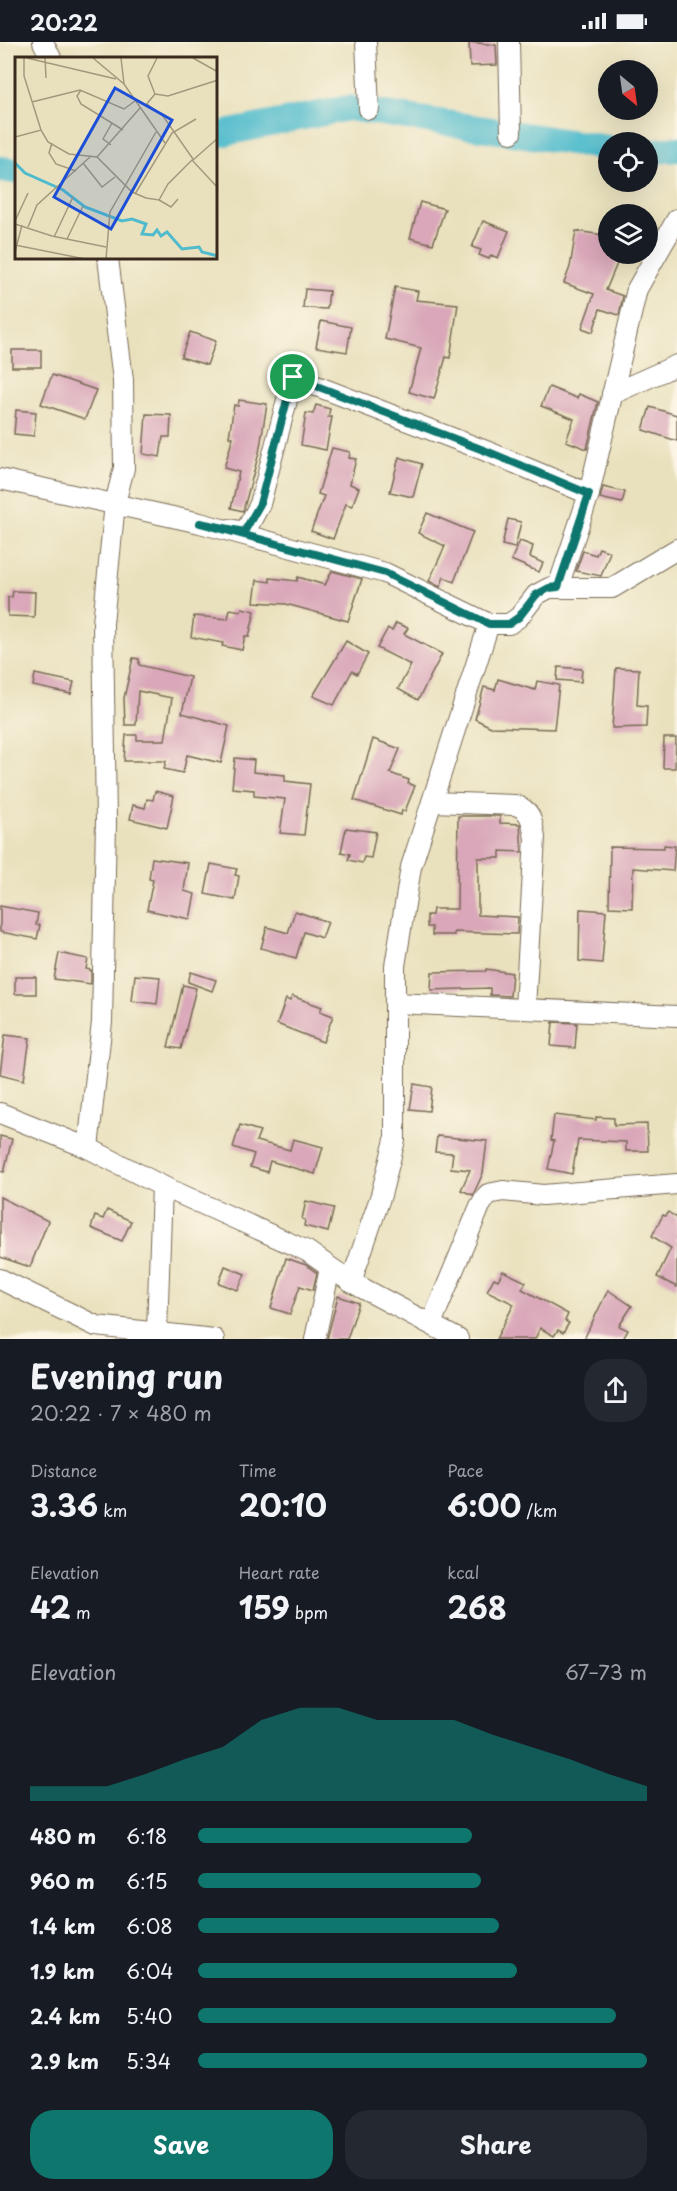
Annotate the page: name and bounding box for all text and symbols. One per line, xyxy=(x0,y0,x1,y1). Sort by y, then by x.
text: 20:22 xyxy=(30,5,98,38)
inset map xyxy=(15,57,218,260)
north arrow xyxy=(598,60,658,120)
map controls xyxy=(598,60,658,264)
button: locate xyxy=(598,132,658,192)
button: layers xyxy=(598,204,658,264)
pin xyxy=(267,351,318,402)
icon: arrive xyxy=(276,360,309,393)
text: Evening run xyxy=(30,1350,223,1400)
button: share xyxy=(584,1359,647,1422)
text: 20:22 · 7 × 480 m xyxy=(30,1398,212,1428)
text: Distance xyxy=(30,1458,97,1482)
text: Time xyxy=(239,1458,276,1482)
text: Pace xyxy=(447,1458,483,1482)
text: 3.36 xyxy=(30,1482,98,1527)
text: 20:10 xyxy=(239,1482,327,1527)
text: 6:00 xyxy=(447,1482,521,1527)
text: km xyxy=(98,1498,127,1522)
text: /km xyxy=(521,1498,557,1522)
text: Elevation xyxy=(30,1560,99,1584)
text: Heart rate xyxy=(239,1560,319,1584)
text: kcal xyxy=(447,1560,479,1584)
text: 42 xyxy=(30,1584,71,1629)
text: 159 xyxy=(239,1584,290,1629)
text: 268 xyxy=(447,1584,507,1629)
text: m xyxy=(71,1600,90,1624)
text: bpm xyxy=(290,1600,328,1624)
text: Elevation xyxy=(30,1657,116,1687)
text: 67–73 m xyxy=(565,1657,647,1687)
text: 480 m xyxy=(30,1821,96,1851)
text: 6:18 xyxy=(126,1821,167,1851)
text: 960 m xyxy=(30,1866,95,1896)
text: 6:15 xyxy=(126,1866,168,1896)
text: 1.4 km xyxy=(30,1911,96,1941)
text: 6:08 xyxy=(126,1911,173,1941)
text: 1.9 km xyxy=(30,1956,95,1986)
text: 6:04 xyxy=(126,1956,174,1986)
text: 2.4 km xyxy=(30,2001,100,2031)
text: 5:40 xyxy=(126,2001,172,2031)
text: 2.9 km xyxy=(30,2046,99,2076)
text: 5:34 xyxy=(126,2046,171,2076)
button: Save xyxy=(30,2110,333,2179)
button: Share xyxy=(345,2110,647,2179)

